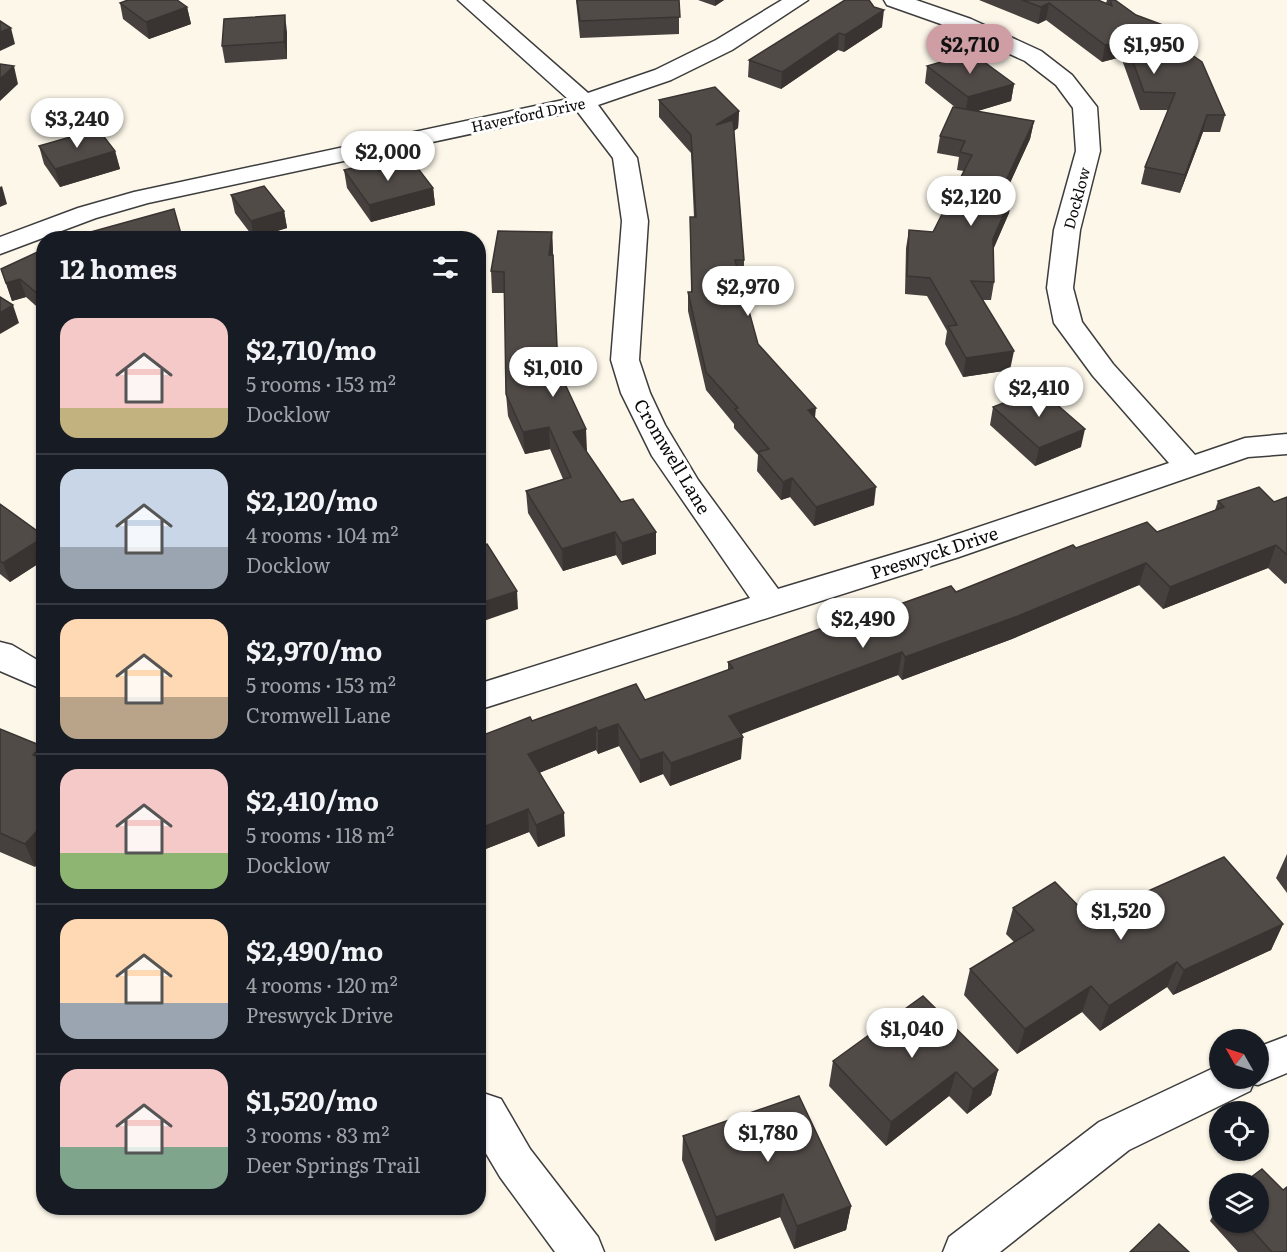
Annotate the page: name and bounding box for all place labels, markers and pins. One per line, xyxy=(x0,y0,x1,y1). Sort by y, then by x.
pin: $2,710 xyxy=(921,24,1019,75)
pin: $1,950 xyxy=(1105,24,1203,75)
pin: $3,240 xyxy=(28,98,126,149)
pin: $2,000 xyxy=(339,131,437,182)
pin: $2,120 xyxy=(922,176,1020,227)
pin: $2,970 xyxy=(699,266,797,317)
pin: $1,010 xyxy=(504,347,602,398)
pin: $2,410 xyxy=(990,367,1088,418)
pin: $2,490 xyxy=(814,598,912,649)
pin: $1,520 xyxy=(1072,890,1170,941)
pin: $1,040 xyxy=(863,1008,961,1059)
pin: $1,780 xyxy=(719,1112,817,1163)

